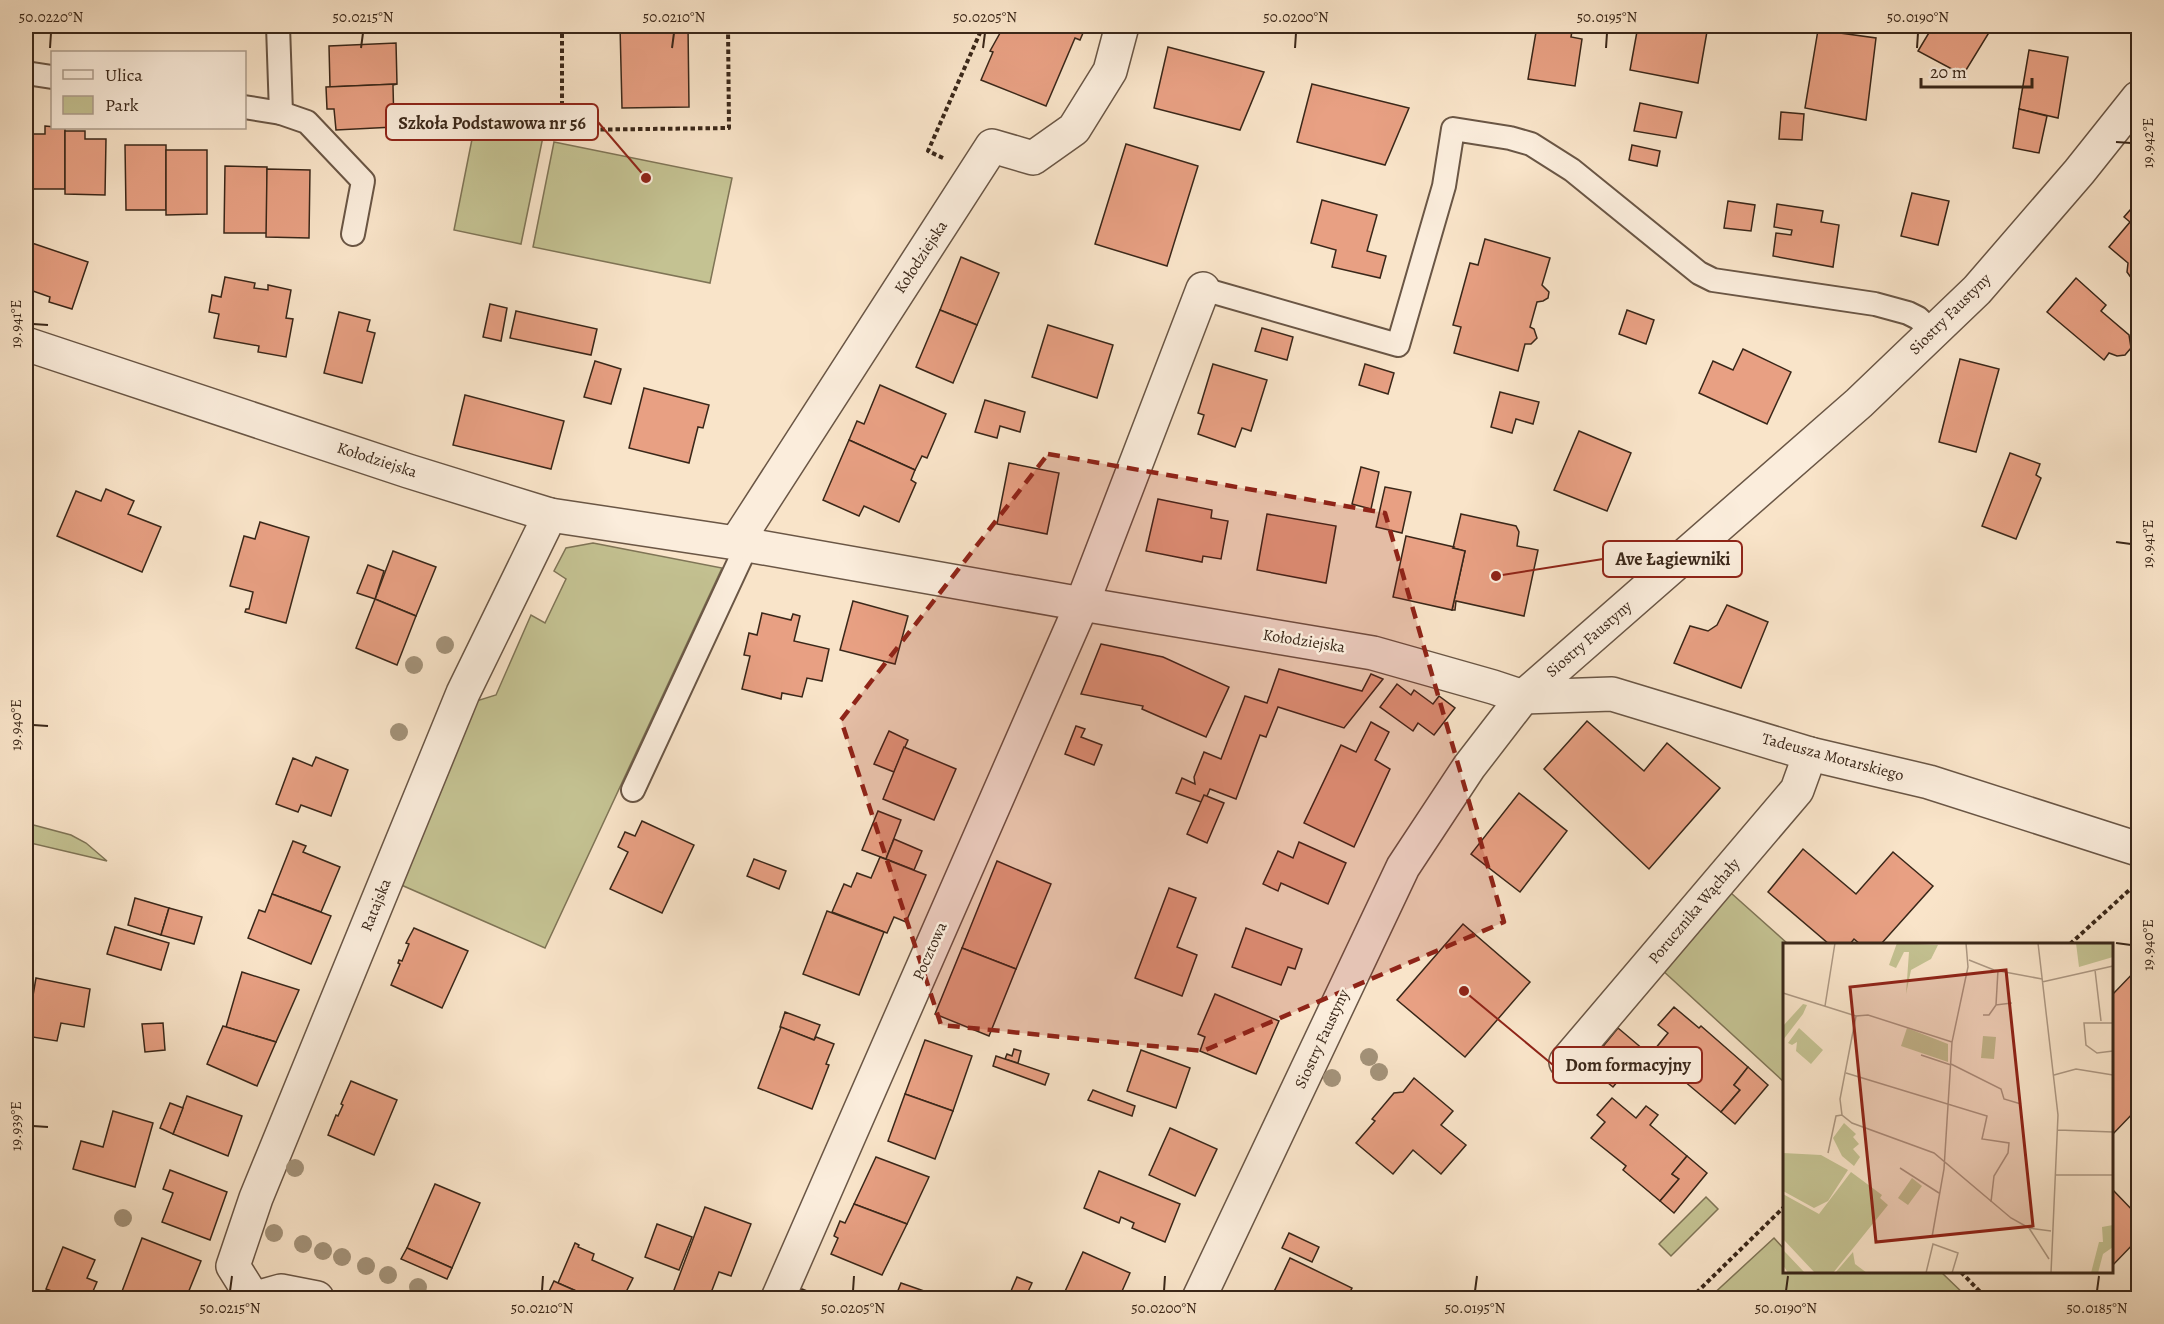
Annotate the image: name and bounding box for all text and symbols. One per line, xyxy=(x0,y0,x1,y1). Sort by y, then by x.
text: 50.0220°N xyxy=(19,7,84,27)
text: 50.0215°N xyxy=(332,7,394,27)
text: 50.0210°N xyxy=(643,7,705,27)
text: 50.0205°N xyxy=(953,7,1017,27)
text: 50.0200°N xyxy=(1263,7,1329,27)
text: 50.0195°N xyxy=(1577,7,1638,27)
text: 50.0190°N xyxy=(1887,7,1949,27)
legend xyxy=(51,51,246,129)
scale bar xyxy=(1921,51,2032,89)
text: 20 m xyxy=(1930,60,1967,84)
text: Ulica xyxy=(105,63,143,87)
text: Park xyxy=(105,93,139,117)
callout: Szkoła Podstawowa nr 56 xyxy=(386,104,598,140)
text: Szkoła Podstawowa nr 56 xyxy=(398,111,586,135)
text: 19.942°E xyxy=(2138,118,2158,168)
street label: Kołodziejska xyxy=(889,216,953,298)
street label: Siostry Faustyny xyxy=(1904,268,1996,360)
text: 19.941°E xyxy=(6,300,26,348)
street label: Kołodziejska xyxy=(334,437,420,483)
text: 19.941°E xyxy=(2138,520,2158,568)
callout: Ave Łagiewniki xyxy=(1603,541,1742,577)
text: Ave Łagiewniki xyxy=(1614,547,1731,571)
street label: Siostry Faustyny xyxy=(1541,595,1637,682)
street label: Kołodziejska xyxy=(1261,624,1347,658)
text: 19.940°E xyxy=(6,699,26,751)
street label: Tadeusza Motarskiego xyxy=(1760,727,1906,787)
street label: Porucznika Wąchały xyxy=(1643,853,1745,969)
street label: Ratajska xyxy=(355,875,397,935)
street label: Pocztowa xyxy=(907,918,953,984)
text: 19.940°E xyxy=(2138,919,2158,971)
inset map xyxy=(1783,943,2113,1273)
street label: Siostry Faustyny xyxy=(1289,985,1355,1092)
callout: Dom formacyjny xyxy=(1553,1047,1702,1083)
text: Dom formacyjny xyxy=(1565,1053,1691,1077)
text: 19.939°E xyxy=(6,1101,26,1151)
text: 50.0215°N xyxy=(199,1298,261,1318)
text: 50.0210°N xyxy=(511,1298,573,1318)
text: 50.0205°N xyxy=(821,1298,885,1318)
text: 50.0200°N xyxy=(1131,1298,1197,1318)
text: 50.0195°N xyxy=(1445,1298,1506,1318)
text: 50.0190°N xyxy=(1755,1298,1817,1318)
text: 50.0185°N xyxy=(2066,1298,2128,1318)

